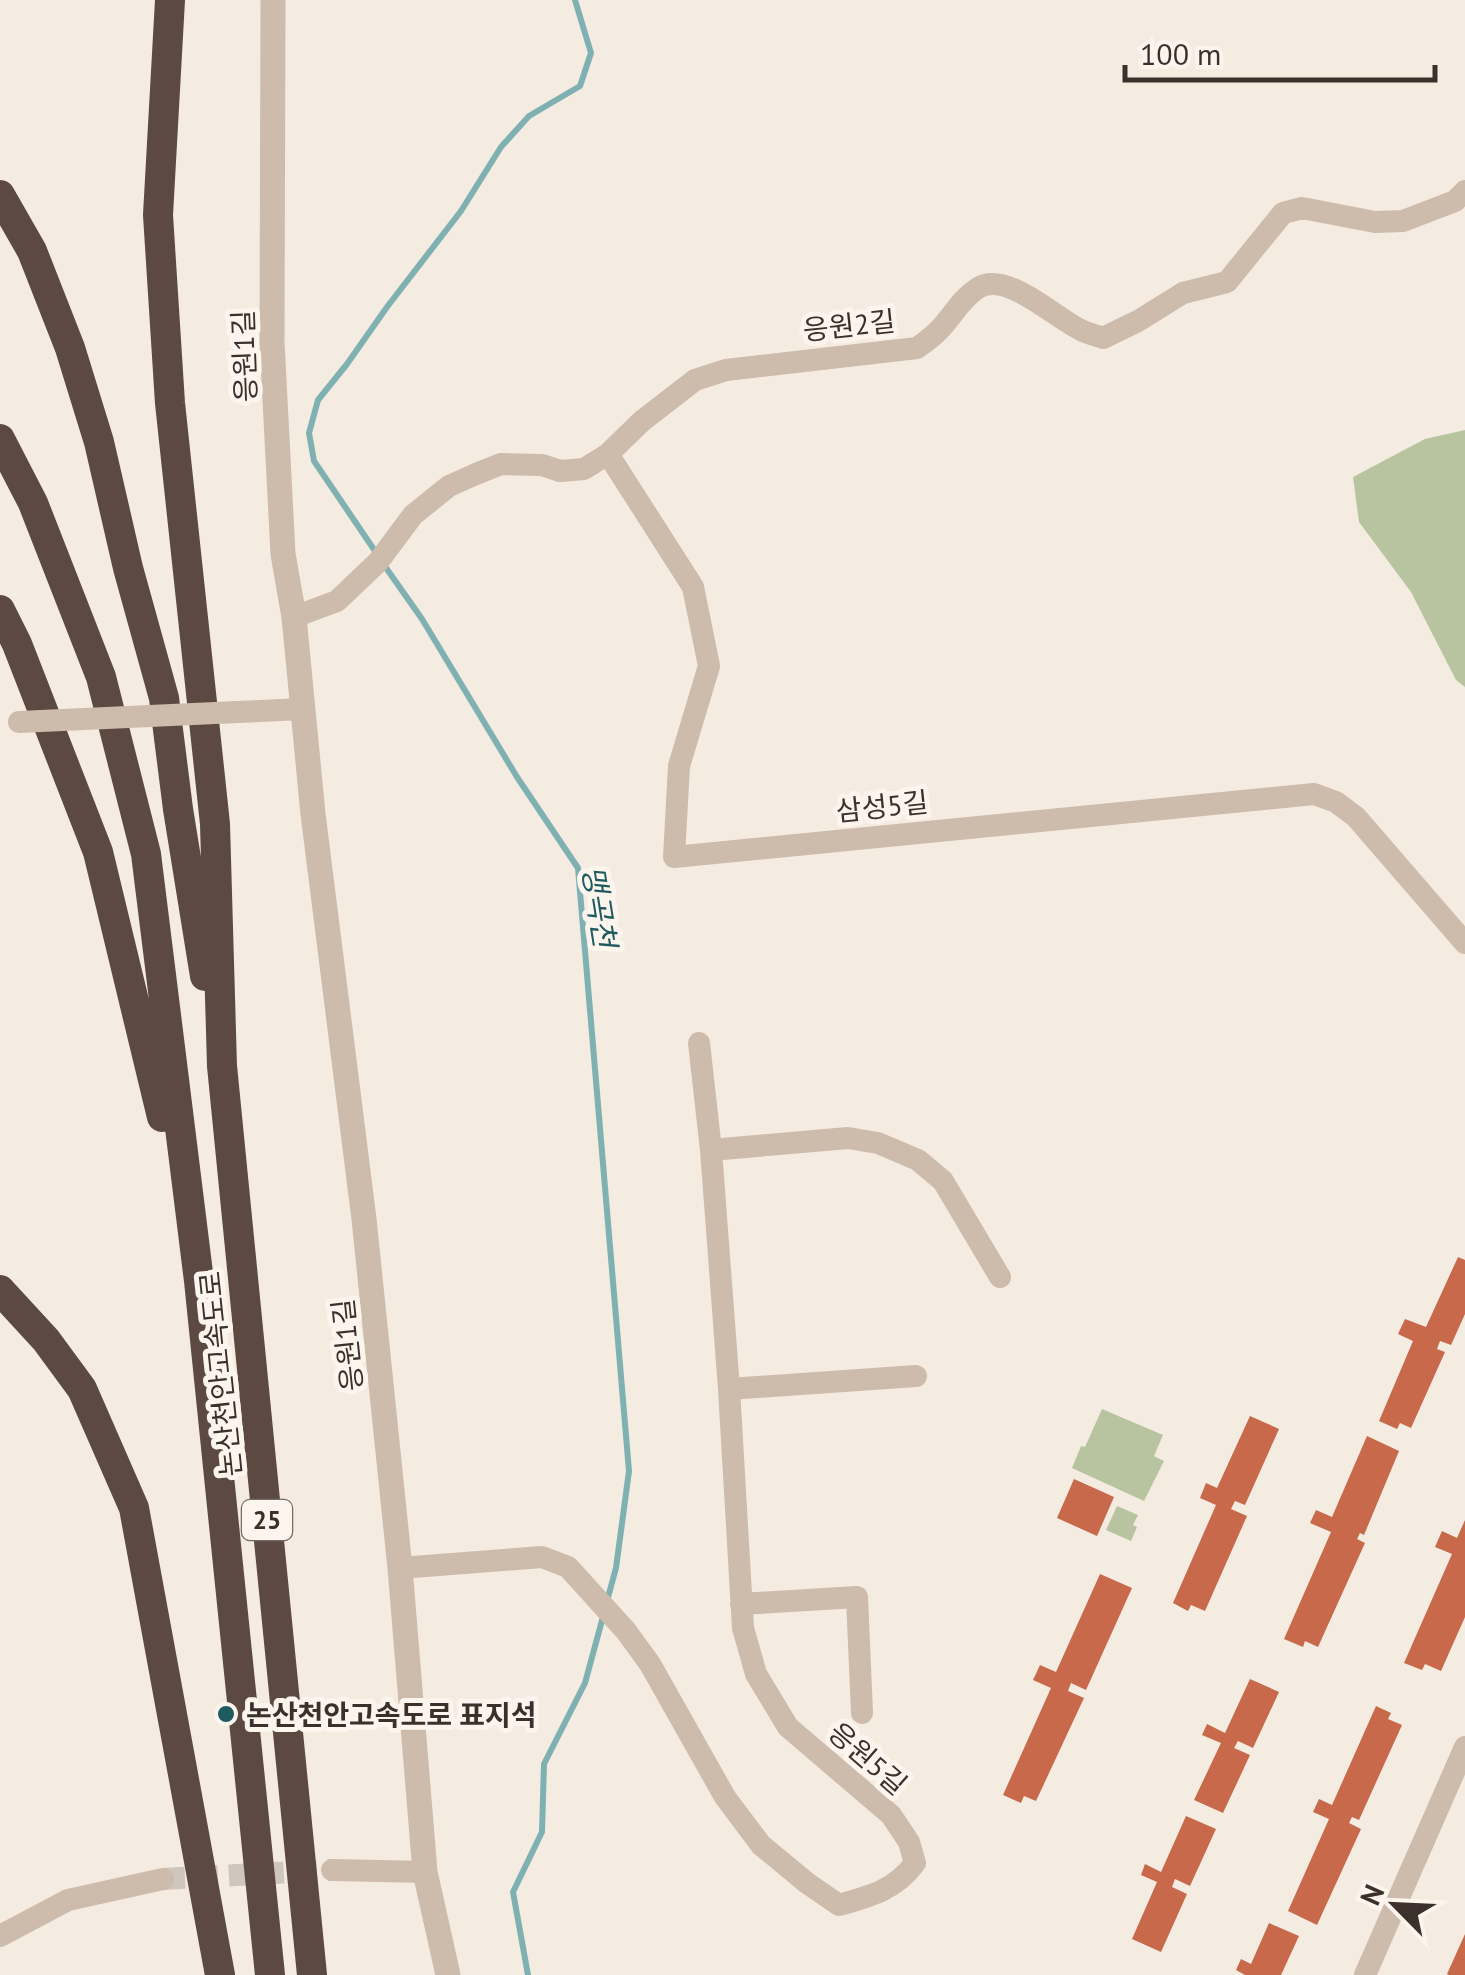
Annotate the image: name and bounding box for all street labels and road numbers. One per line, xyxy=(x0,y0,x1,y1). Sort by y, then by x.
street label: 응원2길 xyxy=(801,302,897,348)
street label: 응원1길 xyxy=(224,309,264,403)
street label: 삼성5길 xyxy=(834,783,930,829)
street label: 논산천안고속도로 xyxy=(191,1270,249,1478)
street label: 응원1길 xyxy=(324,1297,370,1393)
road number: 25 xyxy=(242,1500,292,1540)
street label: 응원5길 xyxy=(821,1714,915,1802)

